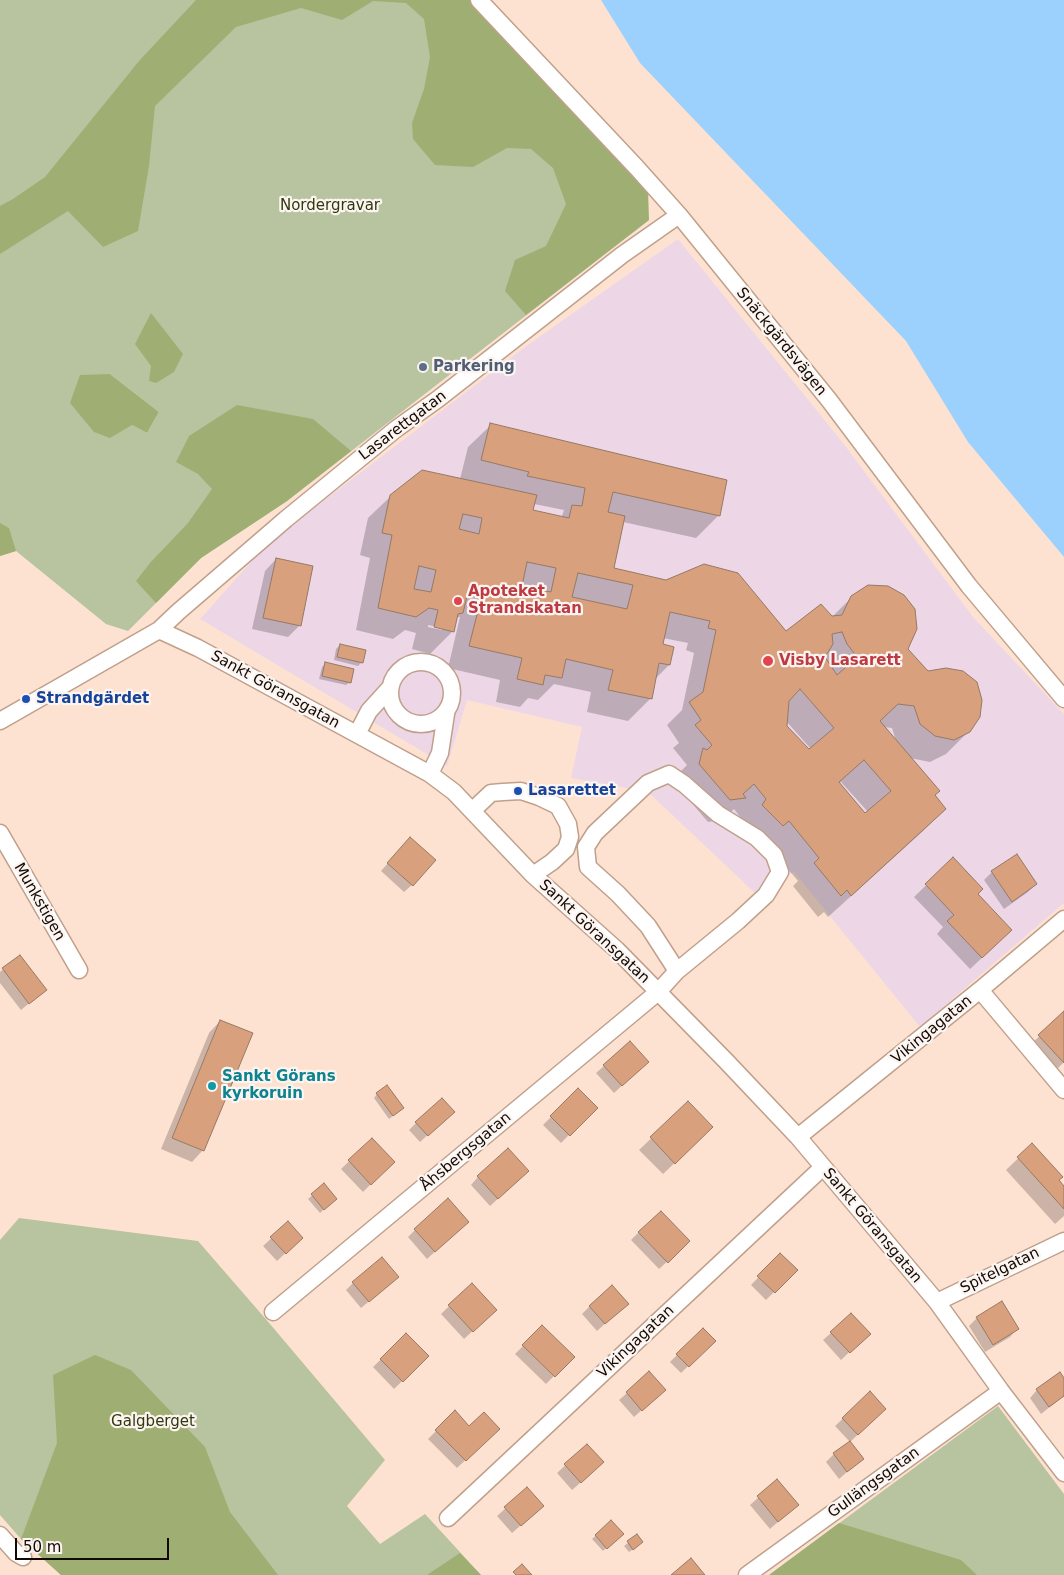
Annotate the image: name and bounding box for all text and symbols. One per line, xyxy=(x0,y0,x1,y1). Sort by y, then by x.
park label: Nordergravar xyxy=(280,197,380,215)
street label: Snäckgärdsvägen xyxy=(732,284,830,400)
place label: Parkering xyxy=(433,358,515,376)
marker: Parkering xyxy=(417,361,429,373)
street label: Lasarettgatan xyxy=(356,387,450,465)
place label: Apoteket Strandskatan xyxy=(468,583,582,618)
marker: Apoteket Strandskatan xyxy=(452,595,464,607)
street label: Sankt Göransgatan xyxy=(208,647,342,733)
place label: Visby Lasarett xyxy=(779,652,901,670)
marker: Visby Lasarett xyxy=(761,654,775,668)
place label: Strandgärdet xyxy=(36,690,149,708)
marker: Strandgärdet xyxy=(20,693,32,705)
place label: Lasarettet xyxy=(528,782,616,800)
marker: Lasarettet xyxy=(512,785,524,797)
street label: Munkstigen xyxy=(10,860,68,944)
street label: Sankt Göransgatan xyxy=(535,876,653,988)
street label: Vikingagatan xyxy=(888,992,976,1068)
place label: Sankt Görans kyrkoruin xyxy=(222,1068,336,1103)
marker: Sankt Görans kyrkoruin xyxy=(206,1080,218,1092)
street label: Åhsbergsgatan xyxy=(417,1109,515,1195)
street label: Sankt Göransgatan xyxy=(819,1165,925,1287)
street label: Spitelgatan xyxy=(958,1244,1042,1298)
street label: Vikingagatan xyxy=(594,1302,678,1382)
park label: Galgberget xyxy=(111,1413,195,1431)
street label: Gullängsgatan xyxy=(825,1444,923,1522)
scale bar xyxy=(18,1528,171,1560)
text: 50 m xyxy=(23,1538,61,1556)

